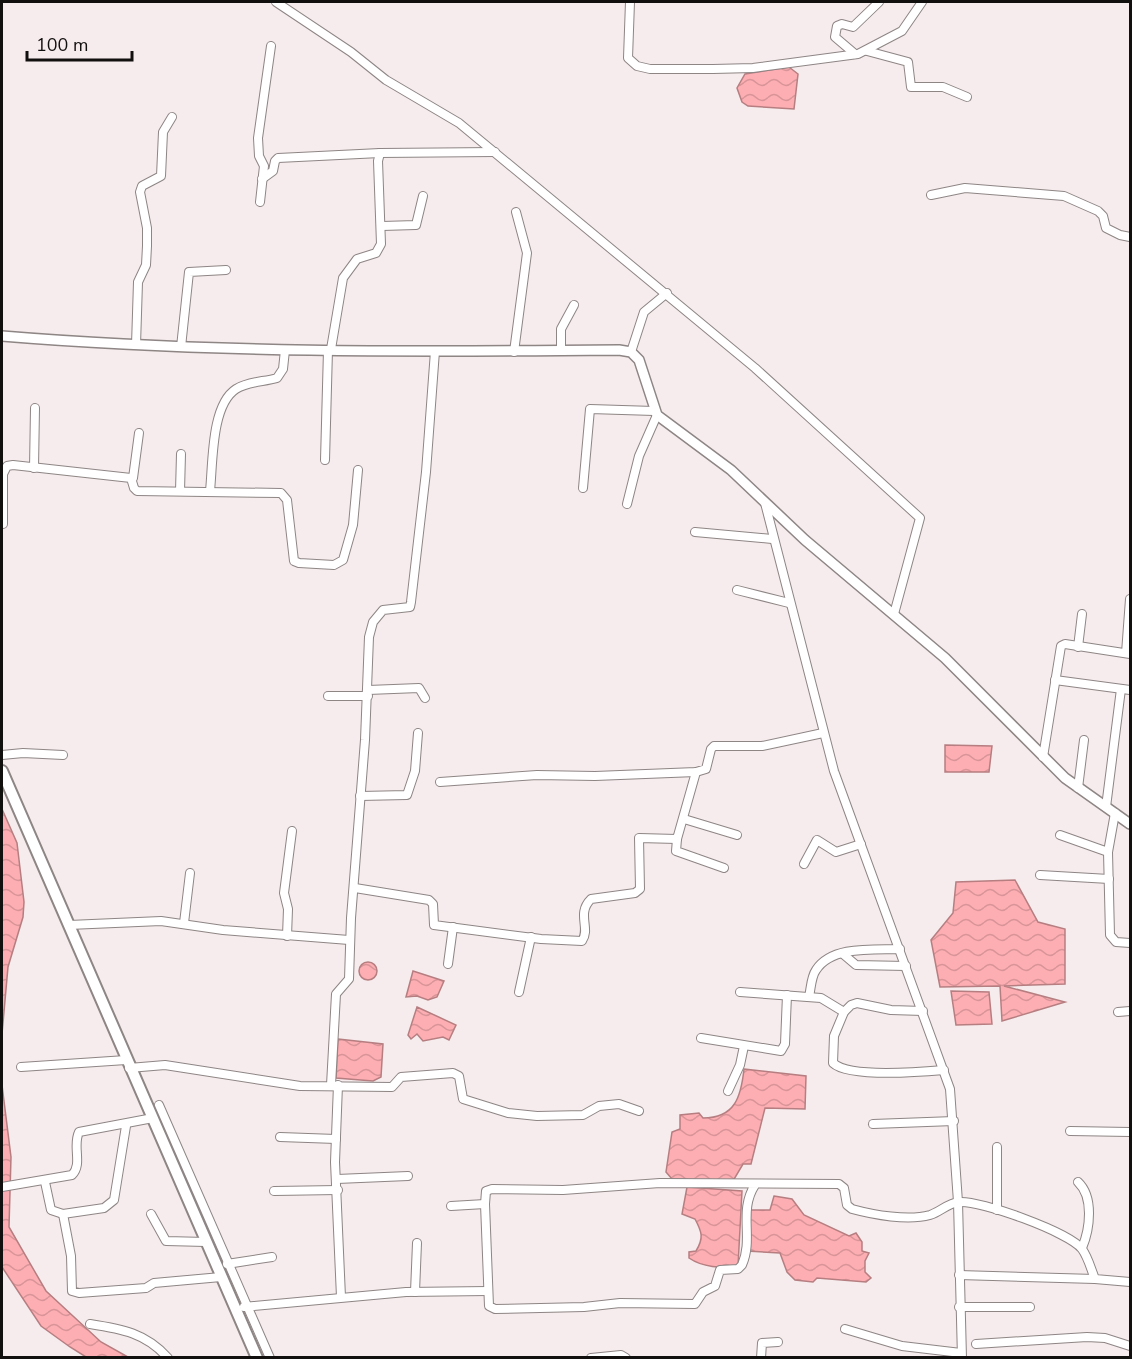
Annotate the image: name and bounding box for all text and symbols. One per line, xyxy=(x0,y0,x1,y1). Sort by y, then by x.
scale bar xyxy=(27,24,132,62)
text: 100 m xyxy=(36,33,88,57)

